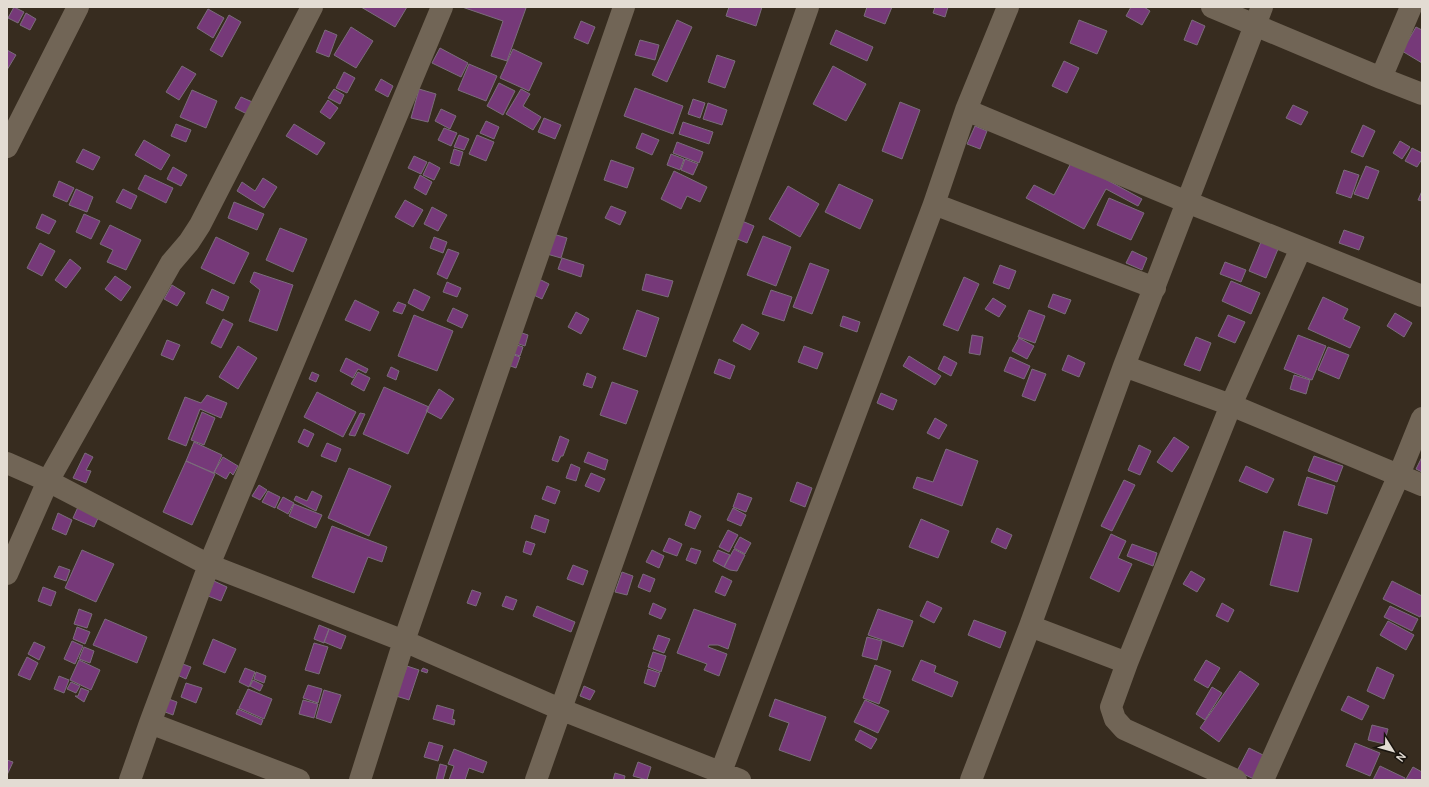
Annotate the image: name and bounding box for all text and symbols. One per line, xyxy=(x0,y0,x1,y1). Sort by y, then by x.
north arrow xyxy=(1373,731,1413,771)
text: N xyxy=(1393,750,1410,765)

